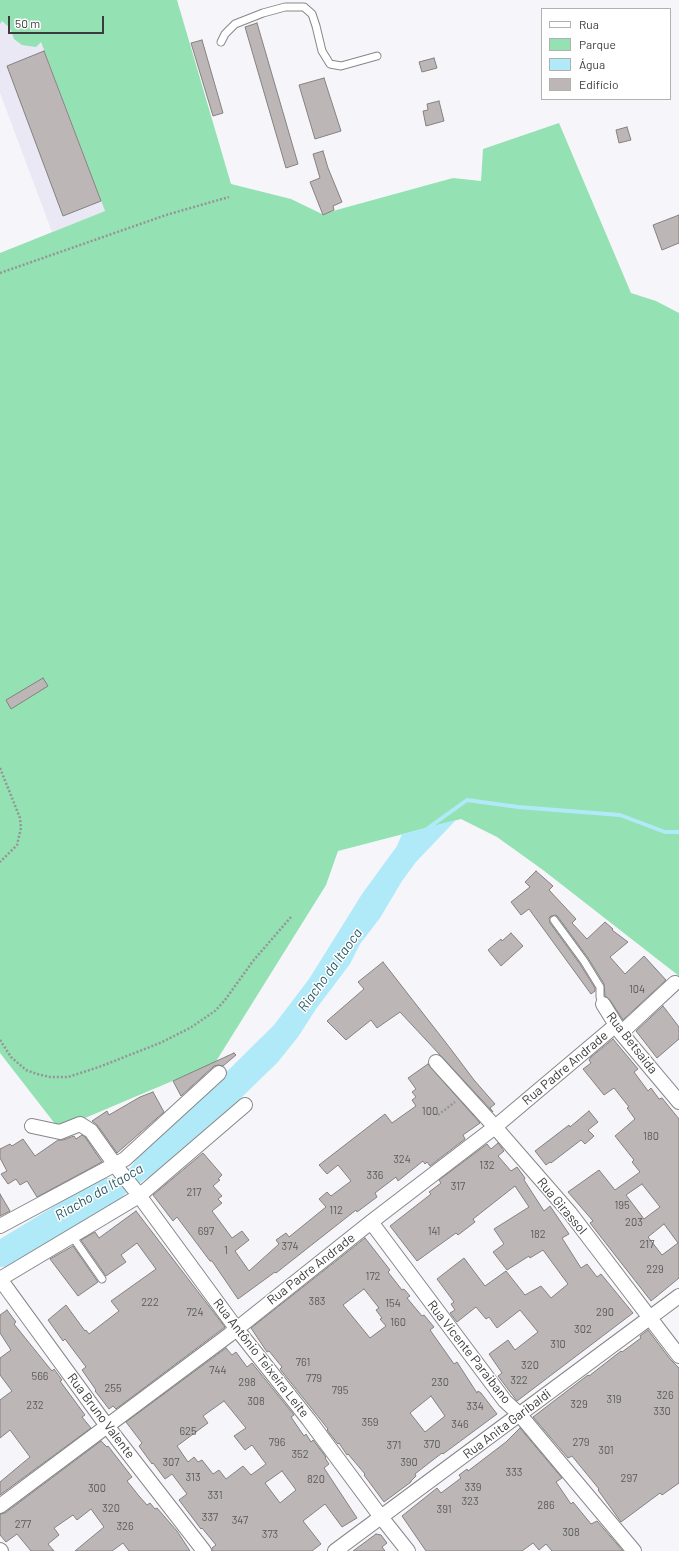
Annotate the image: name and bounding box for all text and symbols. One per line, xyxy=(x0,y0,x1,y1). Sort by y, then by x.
scale bar xyxy=(10,8,106,34)
legend xyxy=(541,8,671,100)
text: 50 m xyxy=(15,16,40,30)
text: Rua xyxy=(579,17,599,31)
text: Parque xyxy=(579,37,616,51)
text: Água xyxy=(579,57,605,71)
text: Edifício xyxy=(579,77,619,91)
water label: Riacho da Itaoca xyxy=(294,925,366,1015)
house number: 104 xyxy=(629,982,645,996)
street label: Rua Betsaida xyxy=(603,1009,661,1077)
street label: Rua Padre Andrade xyxy=(519,1028,611,1108)
house number: 100 xyxy=(422,1104,438,1118)
house number: 180 xyxy=(643,1129,659,1143)
house number: 324 xyxy=(393,1152,411,1166)
house number: 132 xyxy=(479,1158,495,1172)
water label: Riacho da Itaoca xyxy=(52,1160,146,1224)
house number: 336 xyxy=(367,1168,383,1182)
street label: Rua Girassol xyxy=(534,1174,590,1238)
house number: 317 xyxy=(451,1179,465,1193)
house number: 217 xyxy=(187,1185,201,1199)
house number: 195 xyxy=(614,1198,630,1212)
house number: 112 xyxy=(329,1203,343,1217)
house number: 203 xyxy=(625,1215,643,1229)
house number: 697 xyxy=(198,1224,214,1238)
house number: 141 xyxy=(428,1224,440,1238)
house number: 182 xyxy=(530,1227,546,1241)
street label: Rua Padre Andrade xyxy=(264,1230,358,1308)
house number: 217 xyxy=(640,1237,654,1251)
house number: 374 xyxy=(282,1239,298,1253)
house number: 1 xyxy=(224,1243,228,1257)
house number: 229 xyxy=(646,1262,664,1276)
house number: 172 xyxy=(366,1269,380,1283)
house number: 383 xyxy=(308,1294,326,1308)
house number: 222 xyxy=(141,1295,159,1309)
street label: Rua Antônio Teixeira Leite xyxy=(210,1295,312,1421)
house number: 154 xyxy=(385,1296,401,1310)
street label: Rua Vicente Paraibano xyxy=(424,1297,514,1407)
house number: 724 xyxy=(186,1305,204,1319)
house number: 290 xyxy=(596,1305,614,1319)
house number: 160 xyxy=(390,1315,406,1329)
house number: 302 xyxy=(574,1322,592,1336)
house number: 310 xyxy=(550,1337,566,1351)
house number: 761 xyxy=(296,1355,310,1369)
house number: 320 xyxy=(521,1358,539,1372)
house number: 744 xyxy=(209,1363,227,1377)
house number: 566 xyxy=(32,1369,48,1383)
street label: Rua Bruno Valente xyxy=(64,1370,138,1462)
house number: 779 xyxy=(306,1371,322,1385)
house number: 322 xyxy=(510,1373,528,1387)
house number: 298 xyxy=(238,1375,256,1389)
house number: 230 xyxy=(431,1375,449,1389)
house number: 255 xyxy=(104,1381,122,1395)
house number: 795 xyxy=(332,1383,348,1397)
street label: Rua Anita Garibaldi xyxy=(460,1386,554,1462)
house number: 326 xyxy=(656,1388,674,1402)
house number: 319 xyxy=(606,1392,622,1406)
house number: 308 xyxy=(247,1394,265,1408)
house number: 329 xyxy=(570,1397,588,1411)
house number: 232 xyxy=(26,1398,44,1412)
house number: 334 xyxy=(466,1399,484,1413)
house number: 330 xyxy=(653,1404,671,1418)
house number: 359 xyxy=(361,1415,379,1429)
house number: 346 xyxy=(451,1417,469,1431)
house number: 625 xyxy=(179,1424,197,1438)
house number: 796 xyxy=(269,1435,285,1449)
house number: 279 xyxy=(573,1435,589,1449)
house number: 370 xyxy=(423,1437,441,1451)
house number: 371 xyxy=(387,1438,401,1452)
house number: 301 xyxy=(598,1443,614,1457)
house number: 352 xyxy=(291,1447,309,1461)
house number: 307 xyxy=(162,1455,180,1469)
house number: 390 xyxy=(400,1455,418,1469)
house number: 333 xyxy=(506,1465,522,1479)
house number: 313 xyxy=(185,1470,201,1484)
house number: 297 xyxy=(621,1471,637,1485)
house number: 820 xyxy=(307,1472,325,1486)
house number: 339 xyxy=(464,1480,482,1494)
house number: 300 xyxy=(88,1481,106,1495)
house number: 331 xyxy=(207,1488,223,1502)
house number: 323 xyxy=(461,1494,479,1508)
house number: 286 xyxy=(537,1498,555,1512)
house number: 320 xyxy=(102,1501,120,1515)
house number: 391 xyxy=(436,1502,452,1516)
house number: 337 xyxy=(202,1510,218,1524)
house number: 347 xyxy=(232,1513,248,1527)
house number: 277 xyxy=(15,1517,31,1531)
house number: 326 xyxy=(116,1519,134,1533)
house number: 308 xyxy=(562,1525,580,1539)
house number: 373 xyxy=(262,1527,278,1541)

